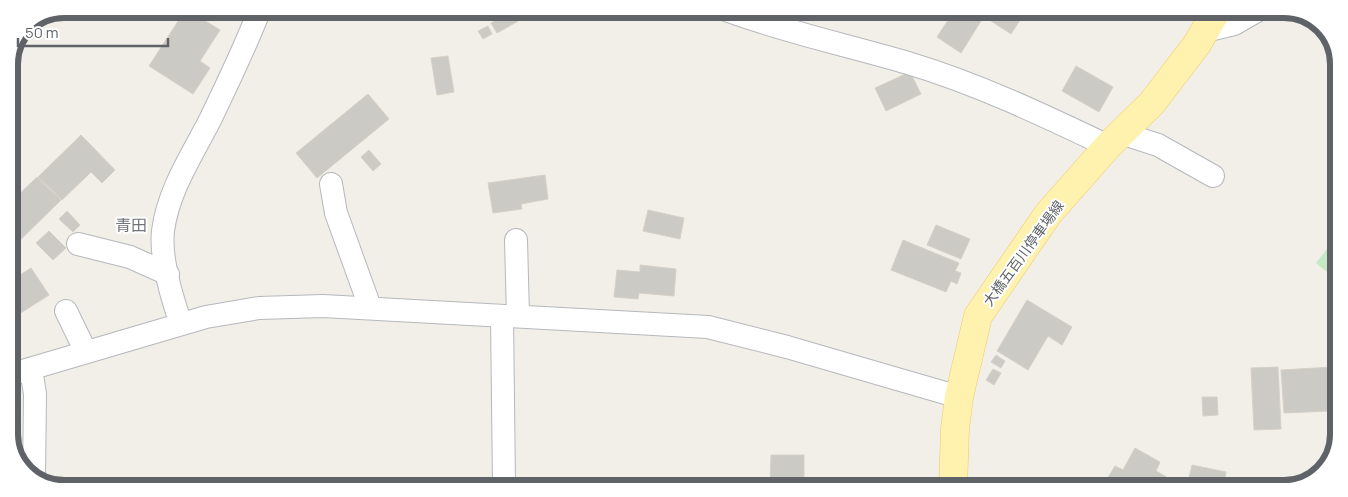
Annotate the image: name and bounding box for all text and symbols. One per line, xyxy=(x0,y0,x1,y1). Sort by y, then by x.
scale bar xyxy=(18,15,168,47)
text: 50 m xyxy=(25,22,59,43)
street label: 大橋五百川停車場線 xyxy=(978,196,1068,310)
district label: 青田 xyxy=(115,214,147,236)

